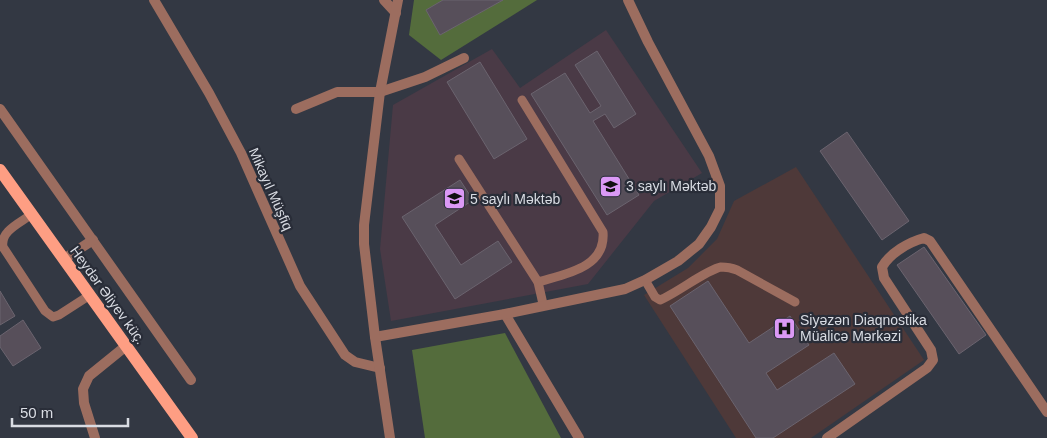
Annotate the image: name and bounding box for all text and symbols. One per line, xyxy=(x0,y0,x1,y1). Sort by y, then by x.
street label: Mikayıl Müşfiq xyxy=(246,145,296,233)
school or university icon: 3 saylı Məktəb xyxy=(598,174,622,198)
place label: 3 saylı Məktəb xyxy=(626,178,716,194)
school or university icon: 5 saylı Məktəb xyxy=(442,187,466,211)
place label: 5 saylı Məktəb xyxy=(470,191,560,207)
street label: Heydər Əliyev küç. xyxy=(67,243,149,347)
place label: Siyəzən Diaqnostika Müalicə Mərkəzi xyxy=(800,312,927,344)
hospital icon: Siyəzən Diaqnostika Müalicə Mərkəzi xyxy=(772,316,796,340)
scale bar xyxy=(12,396,129,428)
text: 50 m xyxy=(20,404,53,421)

